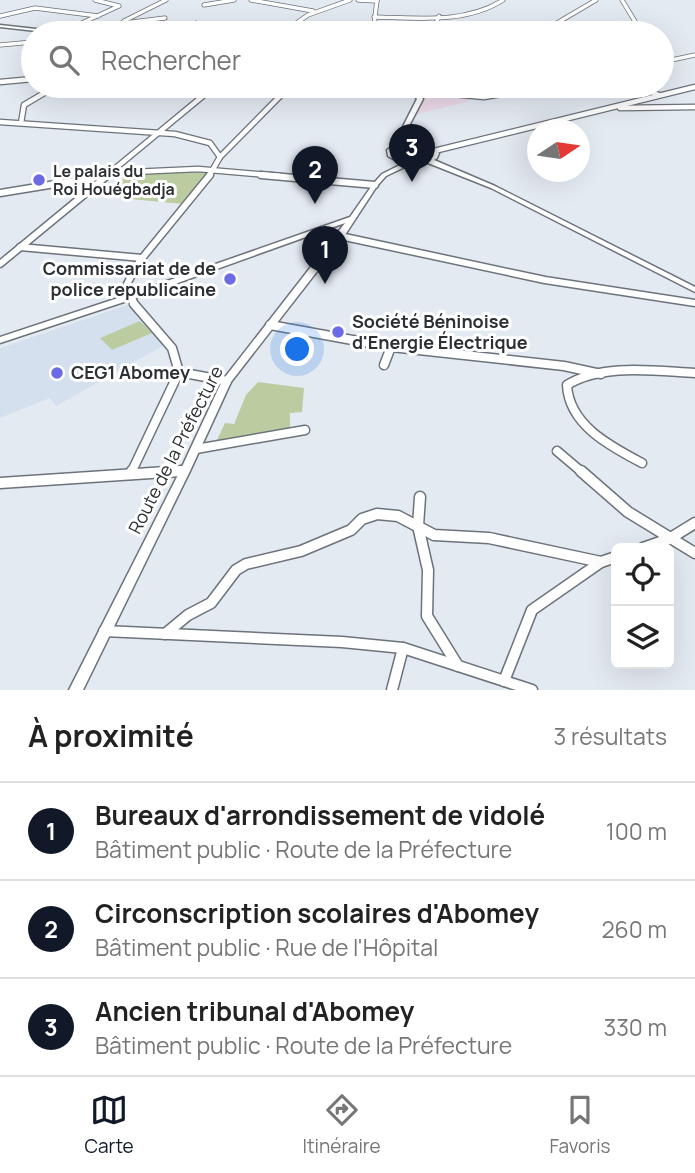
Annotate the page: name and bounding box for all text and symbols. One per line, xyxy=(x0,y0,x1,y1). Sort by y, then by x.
search box xyxy=(21,21,674,98)
icon: search xyxy=(45,41,83,79)
text: Rechercher xyxy=(101,42,241,78)
north arrow xyxy=(527,119,590,182)
pin: 3 xyxy=(389,124,435,182)
pin: 2 xyxy=(292,146,338,204)
place label: Le palais du Roi Houégbadja xyxy=(53,160,175,200)
marker: Le palais du Roi Houégbadja xyxy=(31,172,47,188)
pin: 1 xyxy=(302,226,348,284)
place label: Commissariat de de police republicaine xyxy=(43,256,216,301)
marker: Commissariat de de police republicaine xyxy=(222,271,238,287)
place label: Société Béninoise d'Energie Électrique xyxy=(352,309,528,354)
marker: Société Béninoise d'Energie Électrique xyxy=(330,324,346,340)
your location xyxy=(280,332,314,366)
place label: CEG1 Abomey xyxy=(71,360,190,384)
street label: Route de la Préfecture xyxy=(122,362,228,538)
marker: CEG1 Abomey xyxy=(49,365,65,381)
map controls xyxy=(611,543,674,669)
button: locate xyxy=(611,543,674,606)
button: layers xyxy=(611,606,674,669)
text: À proximité xyxy=(28,715,194,756)
text: 3 résultats xyxy=(554,720,667,752)
text: Bureaux d'arrondissement de vidolé xyxy=(95,797,545,833)
text: 1 xyxy=(46,815,56,847)
text: 100 m xyxy=(606,815,667,847)
text: Bâtiment public · Route de la Préfecture xyxy=(95,833,512,865)
text: Circonscription scolaires d'Abomey xyxy=(95,895,539,931)
text: 2 xyxy=(44,913,58,945)
text: 260 m xyxy=(601,913,667,945)
text: Bâtiment public · Rue de l'Hôpital xyxy=(95,931,438,963)
text: Ancien tribunal d'Abomey xyxy=(95,993,414,1029)
text: 3 xyxy=(44,1011,58,1043)
text: 330 m xyxy=(603,1011,667,1043)
text: Bâtiment public · Route de la Préfecture xyxy=(95,1029,512,1061)
tab: Carte xyxy=(84,1091,134,1159)
tab: Itinéraire xyxy=(303,1091,381,1159)
tab: Favoris xyxy=(549,1091,611,1159)

